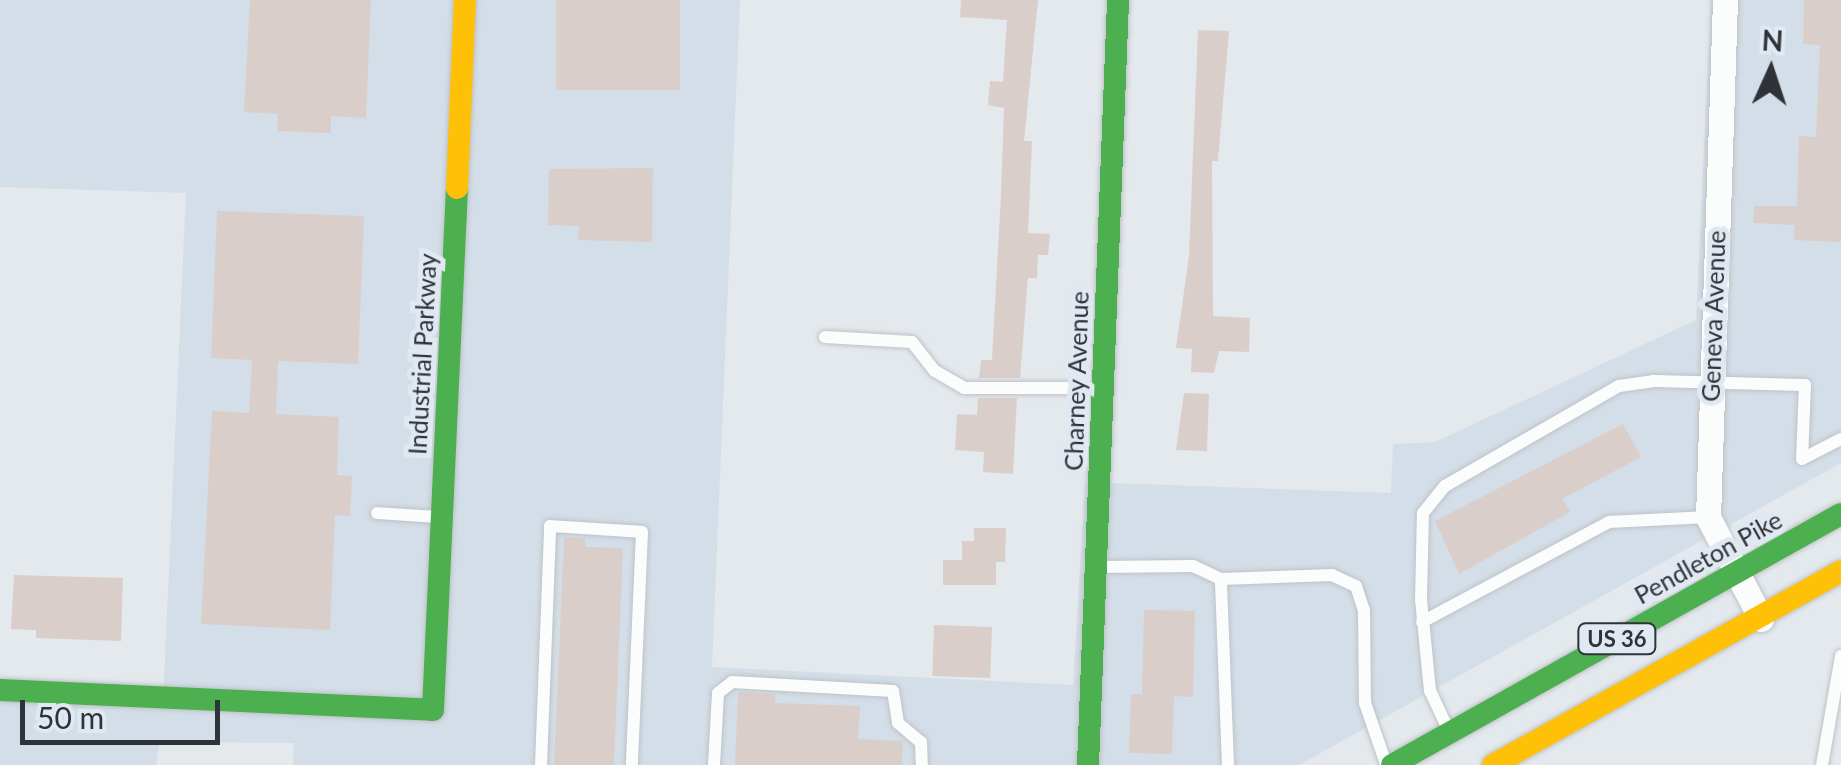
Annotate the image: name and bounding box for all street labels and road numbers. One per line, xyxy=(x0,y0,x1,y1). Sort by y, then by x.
street label: Geneva Avenue xyxy=(1695,229,1731,403)
street label: Industrial Parkway xyxy=(402,253,442,455)
street label: Charney Avenue xyxy=(1058,290,1094,472)
street label: Pendleton Pike xyxy=(1629,504,1787,610)
road number: US 36 xyxy=(1577,622,1657,656)

